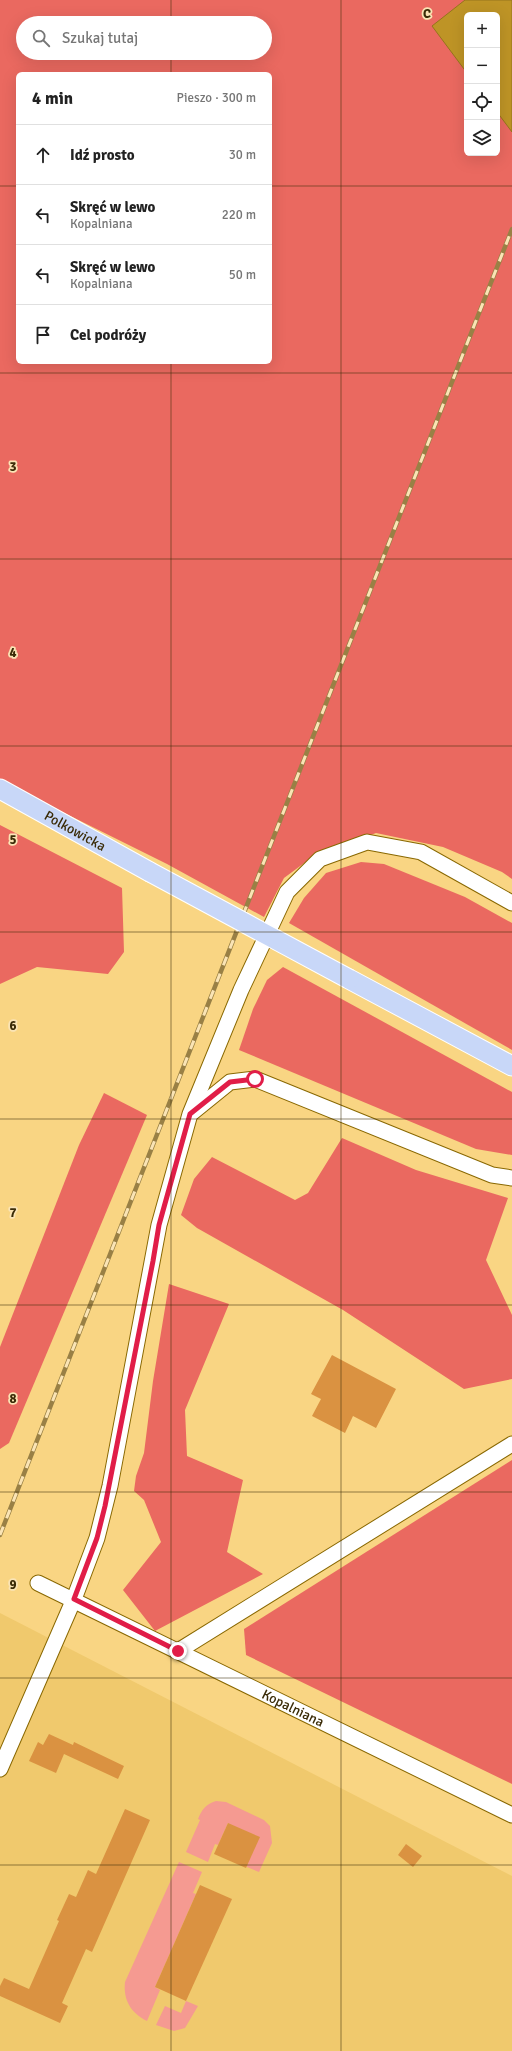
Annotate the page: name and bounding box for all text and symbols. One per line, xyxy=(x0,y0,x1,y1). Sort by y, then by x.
text: C xyxy=(423,6,431,22)
map controls xyxy=(464,12,500,156)
button: + xyxy=(464,12,500,48)
search box xyxy=(16,16,272,60)
icon: search xyxy=(30,27,52,49)
text: Szukaj tutaj xyxy=(62,29,138,47)
button: − xyxy=(464,48,500,84)
button: locate xyxy=(464,84,500,120)
text: 4 min xyxy=(32,88,73,109)
text: Pieszo · 300 m xyxy=(177,90,256,106)
button: layers xyxy=(464,120,500,156)
icon: ahead xyxy=(32,144,54,166)
text: Idź prosto xyxy=(70,146,134,164)
text: 30 m xyxy=(229,147,256,163)
text: Skręć w lewo xyxy=(70,198,155,216)
icon: left xyxy=(32,204,54,226)
text: 220 m xyxy=(222,207,256,223)
text: Kopalniana xyxy=(70,216,132,232)
text: Skręć w lewo xyxy=(70,258,155,276)
icon: left xyxy=(32,264,54,286)
text: 50 m xyxy=(229,267,256,283)
text: Kopalniana xyxy=(70,276,132,292)
icon: arrive xyxy=(32,324,54,346)
text: Cel podróży xyxy=(70,326,146,344)
text: 3 xyxy=(9,459,17,475)
text: 4 xyxy=(9,645,17,661)
street label: Polkowicka xyxy=(41,807,109,855)
text: 5 xyxy=(9,832,17,848)
text: 6 xyxy=(9,1018,17,1034)
route start xyxy=(246,1070,264,1088)
text: 7 xyxy=(9,1205,17,1221)
text: 8 xyxy=(9,1391,17,1407)
text: 9 xyxy=(9,1577,17,1593)
route end xyxy=(169,1642,187,1660)
street label: Kopalniana xyxy=(259,1686,327,1731)

